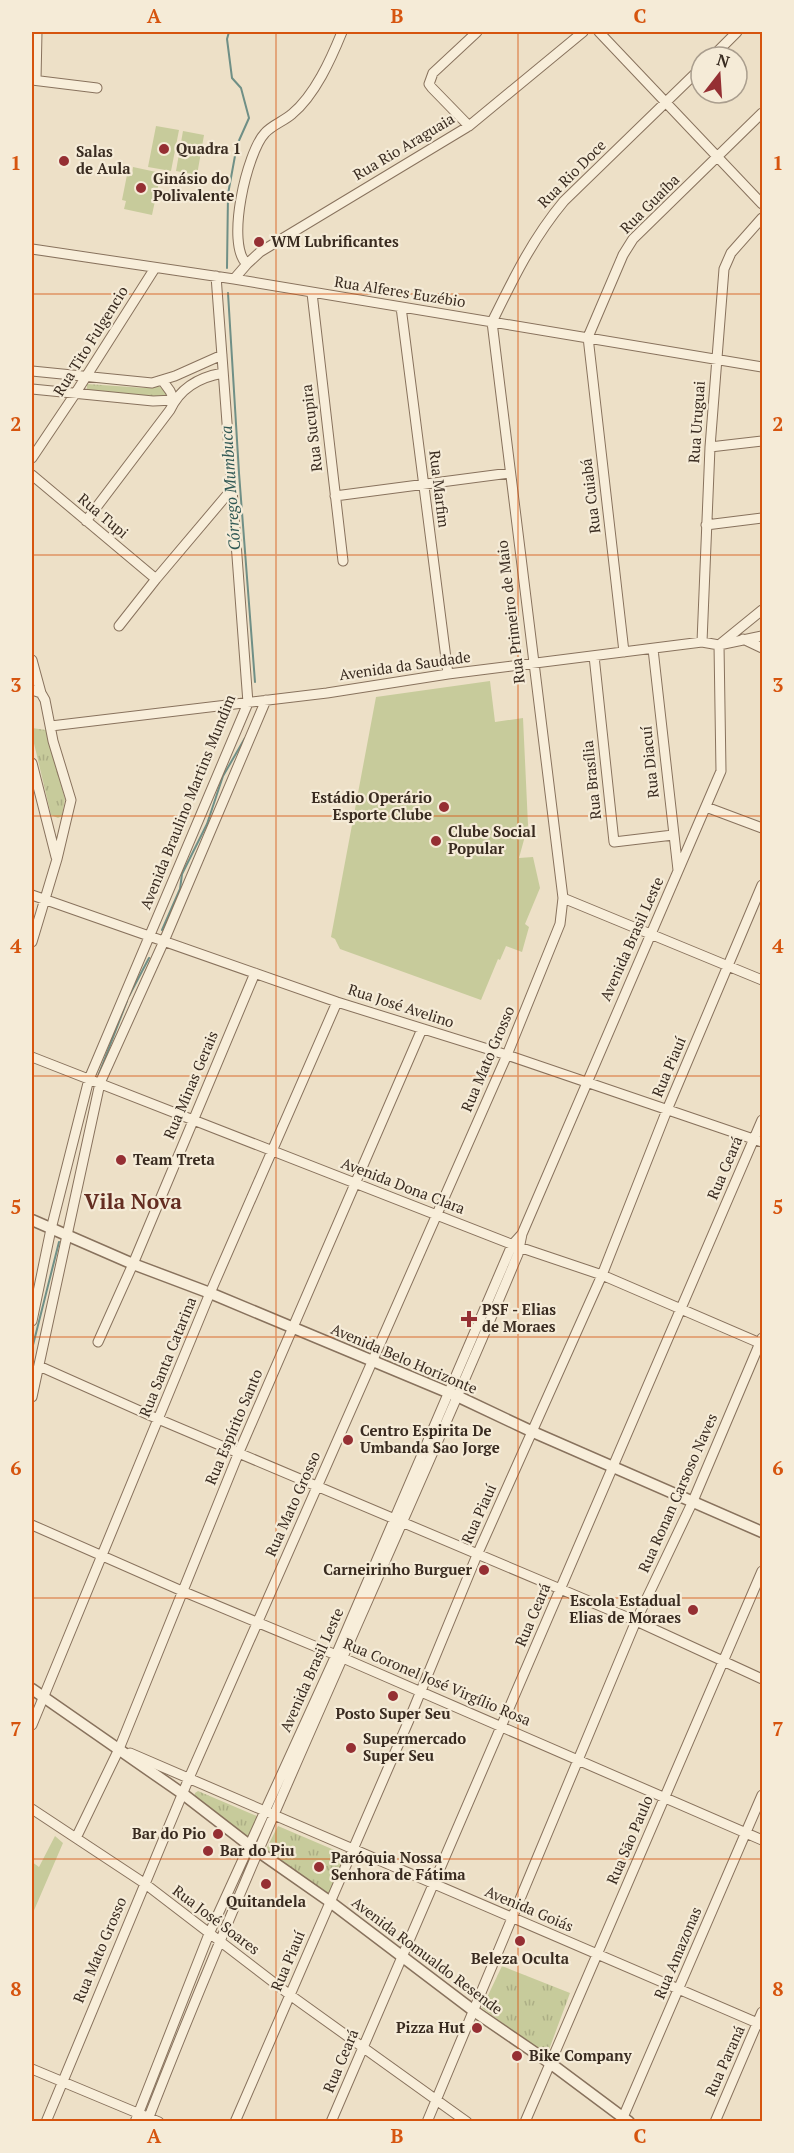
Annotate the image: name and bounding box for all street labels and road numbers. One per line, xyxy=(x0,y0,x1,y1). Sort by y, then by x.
street label: Rua Rio Araguaia xyxy=(349,108,458,184)
street label: Rua Rio Doce xyxy=(533,135,610,212)
street label: Rua Guaíba xyxy=(615,169,684,237)
street label: Rua Alferes Euzébio xyxy=(333,271,467,311)
street label: Rua Tito Fulgencio xyxy=(48,282,132,399)
street label: Rua Uruguai xyxy=(683,380,709,464)
street label: Rua Sucupira xyxy=(296,383,326,473)
street label: Rua Marfim xyxy=(425,449,455,529)
street label: Rua Cuiabá xyxy=(575,457,605,535)
street label: Rua Tupi xyxy=(74,488,133,542)
street label: Rua Primeiro de Maio xyxy=(491,539,529,685)
street label: Avenida da Saudade xyxy=(338,646,472,684)
street label: Avenida Braulino Martins Mundim xyxy=(135,691,239,912)
street label: Rua Diacuí xyxy=(635,725,663,799)
street label: Rua Brasília xyxy=(577,739,605,821)
street label: Avenida Brasil Leste xyxy=(595,873,668,1004)
street label: Rua José Avelino xyxy=(346,978,457,1032)
street label: Rua Mato Grosso xyxy=(456,1003,518,1115)
street label: Rua Minas Gerais xyxy=(158,1027,222,1142)
street label: Rua Piauí xyxy=(646,1033,690,1100)
street label: Rua Ceará xyxy=(702,1132,747,1202)
street label: Avenida Dona Clara xyxy=(339,1152,469,1218)
street label: Rua Santa Catarina xyxy=(134,1293,200,1420)
street label: Avenida Belo Horizonte xyxy=(328,1318,481,1398)
street label: Rua Espírito Santo xyxy=(200,1366,266,1487)
street label: Rua Ronan Carsoso Naves xyxy=(633,1410,721,1575)
street label: Rua Mato Grosso xyxy=(260,1448,324,1559)
street label: Rua Piauí xyxy=(456,1480,500,1547)
street label: Rua Ceará xyxy=(510,1579,555,1649)
street label: Avenida Brasil Leste xyxy=(275,1604,348,1735)
street label: Rua Coronel José Virgílio Rosa xyxy=(341,1632,535,1730)
street label: Rua São Paulo xyxy=(601,1792,657,1887)
street label: Rua José Soares xyxy=(169,1880,264,1959)
street label: Avenida Goiás xyxy=(482,1880,577,1936)
street label: Avenida Romualdo Resende xyxy=(348,1892,507,2019)
street label: Rua Mato Grosso xyxy=(68,1894,130,2006)
street label: Rua Amazonas xyxy=(649,1903,705,2002)
street label: Rua Piauí xyxy=(265,1927,309,1994)
street label: Rua Paraná xyxy=(700,2022,749,2099)
street label: Rua Ceará xyxy=(318,2025,363,2095)

